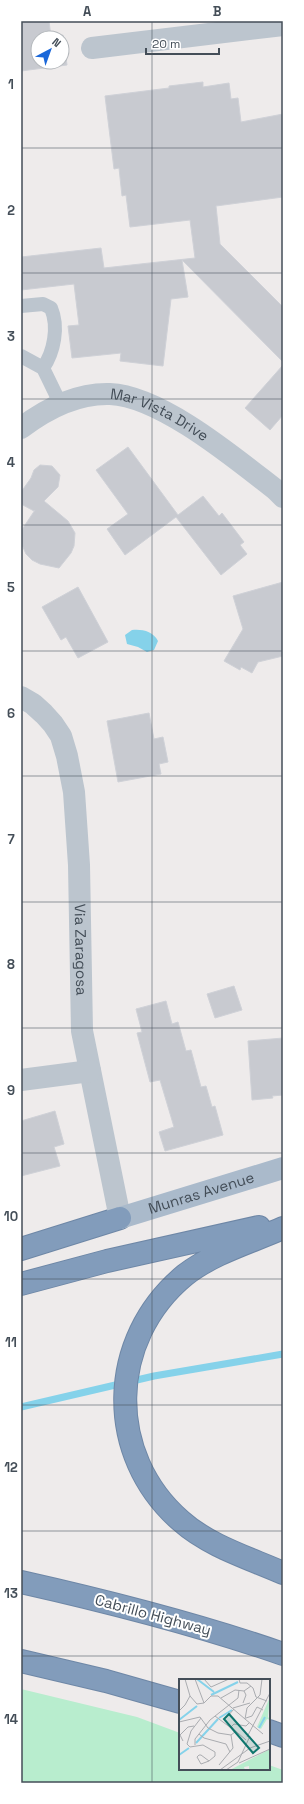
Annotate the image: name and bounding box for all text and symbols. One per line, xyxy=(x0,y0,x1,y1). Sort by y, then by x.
text: A xyxy=(83,3,92,20)
text: B xyxy=(213,3,222,20)
north arrow xyxy=(30,30,70,70)
scale bar xyxy=(146,30,219,56)
text: N xyxy=(49,35,64,50)
text: 20 m xyxy=(152,36,180,52)
text: 1 xyxy=(8,76,14,93)
text: 2 xyxy=(7,202,15,219)
text: 3 xyxy=(7,328,15,345)
street label: Mar Vista Drive xyxy=(109,384,213,445)
text: 4 xyxy=(7,454,15,471)
text: 5 xyxy=(7,579,15,596)
text: 6 xyxy=(7,705,15,722)
text: 7 xyxy=(7,831,15,848)
street label: Via Zaragosa xyxy=(71,903,91,996)
text: 8 xyxy=(7,956,15,973)
text: 9 xyxy=(7,1082,15,1099)
street label: Munras Avenue xyxy=(146,1167,257,1218)
text: 10 xyxy=(4,1208,18,1225)
text: 11 xyxy=(5,1334,17,1351)
text: 12 xyxy=(4,1459,18,1476)
text: 13 xyxy=(4,1585,18,1602)
street label: Cabrillo Highway xyxy=(93,1590,213,1639)
inset map xyxy=(179,1679,270,1770)
text: 14 xyxy=(4,1711,18,1728)

